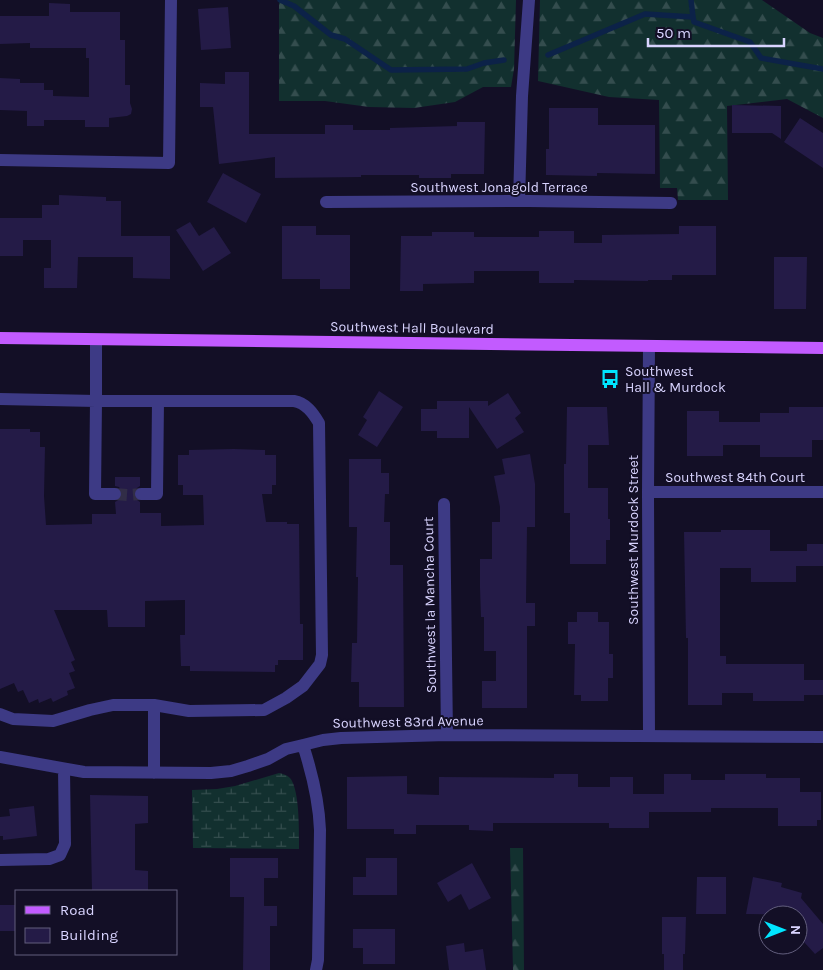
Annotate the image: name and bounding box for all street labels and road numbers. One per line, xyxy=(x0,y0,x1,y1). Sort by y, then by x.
street label: Southwest Jonagold Terrace xyxy=(410,179,588,196)
street label: Southwest Hall Boulevard xyxy=(330,318,494,338)
street label: Southwest Murdock Street xyxy=(625,455,642,625)
street label: Southwest 84th Court xyxy=(665,469,805,486)
street label: Southwest la Mancha Court xyxy=(420,517,440,693)
street label: Southwest 83rd Avenue xyxy=(332,712,484,732)

